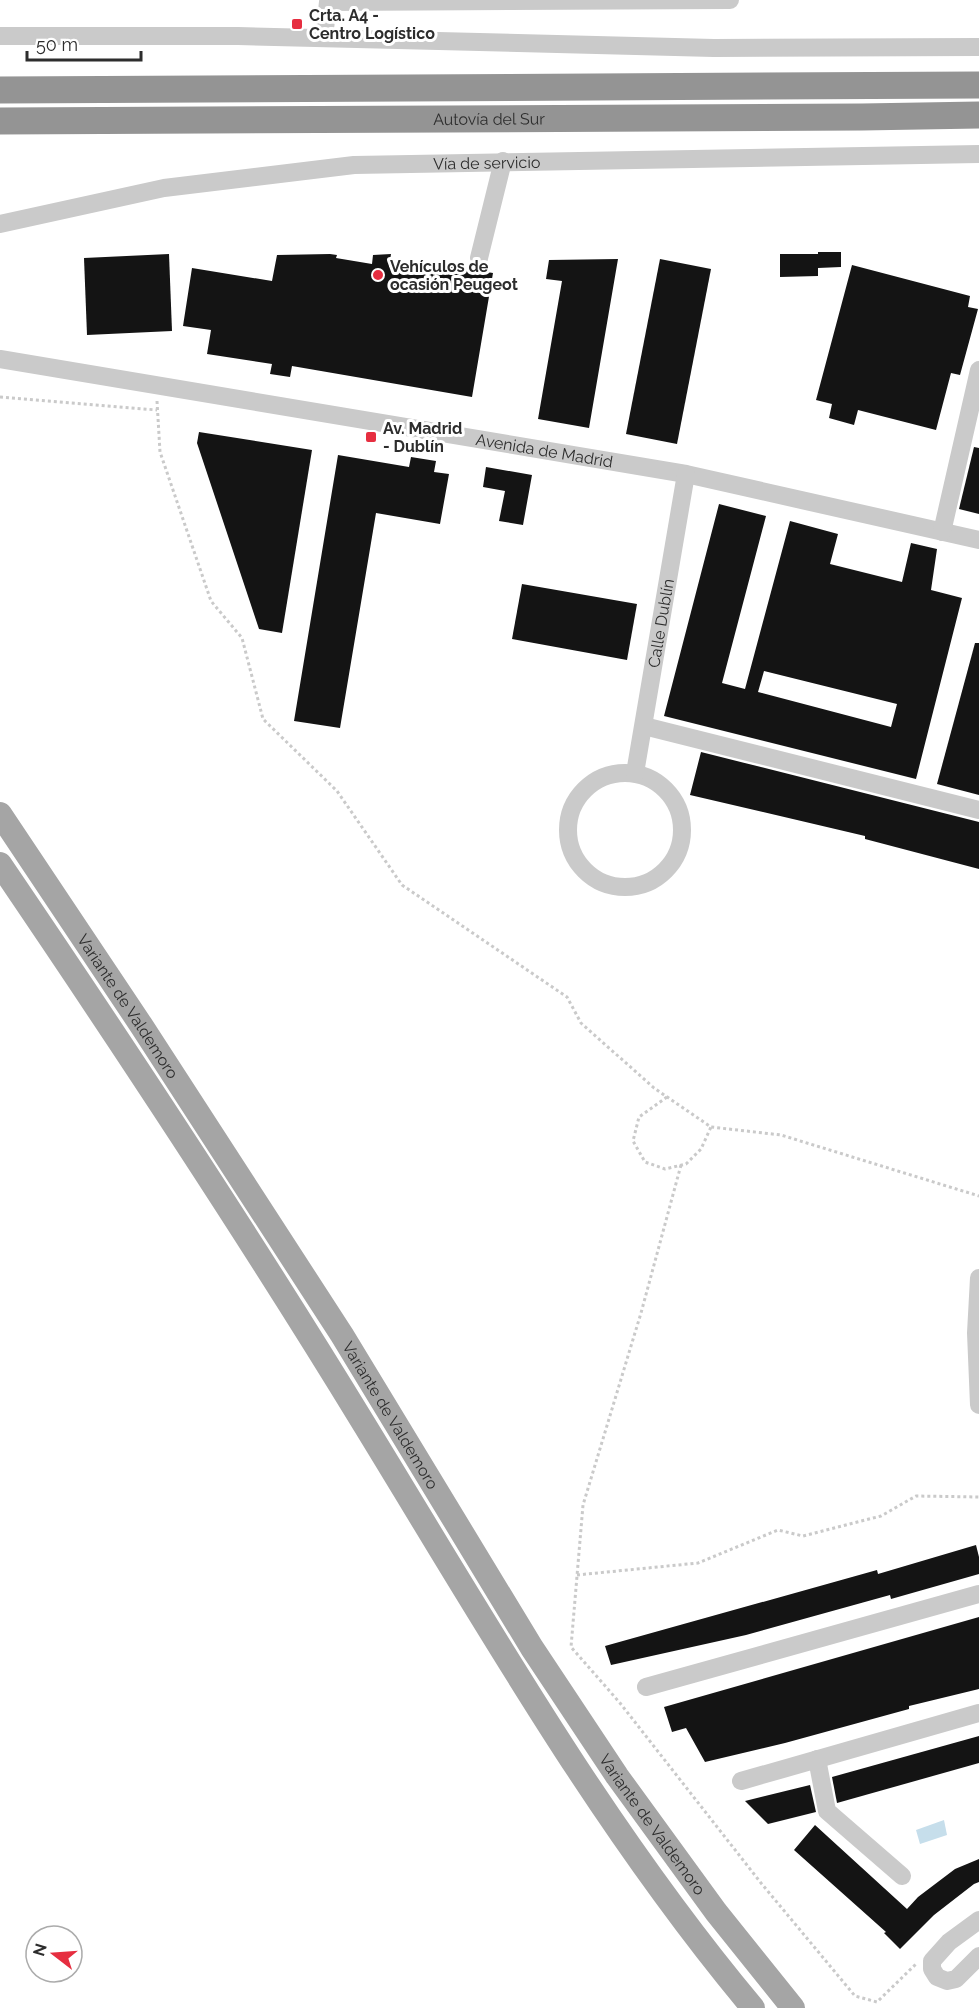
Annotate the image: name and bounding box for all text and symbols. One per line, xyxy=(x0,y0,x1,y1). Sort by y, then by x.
place label: Crta. A4 - Centro Logístico xyxy=(309,6,435,43)
marker: Crta. A4 - Centro Logístico xyxy=(290,17,304,31)
scale bar xyxy=(27,24,141,62)
text: 50 m xyxy=(36,34,78,55)
street label: Autovía del Sur xyxy=(433,109,545,128)
street label: Vía de servicio xyxy=(433,152,540,173)
place label: Vehículos de ocasión Peugeot xyxy=(390,257,518,294)
marker: Vehículos de ocasión Peugeot xyxy=(371,268,385,282)
place label: Av. Madrid - Dublín xyxy=(383,419,462,456)
street label: Avenida de Madrid xyxy=(474,429,614,471)
marker: Av. Madrid - Dublín xyxy=(364,430,378,444)
street label: Calle Dublín xyxy=(644,577,677,669)
street label: Variante de Valdemoro xyxy=(73,930,183,1082)
street label: Variante de Valdemoro xyxy=(339,1338,443,1492)
street label: Variante de Valdemoro xyxy=(595,1750,710,1898)
north arrow xyxy=(24,1924,84,1984)
text: N xyxy=(29,1941,51,1958)

